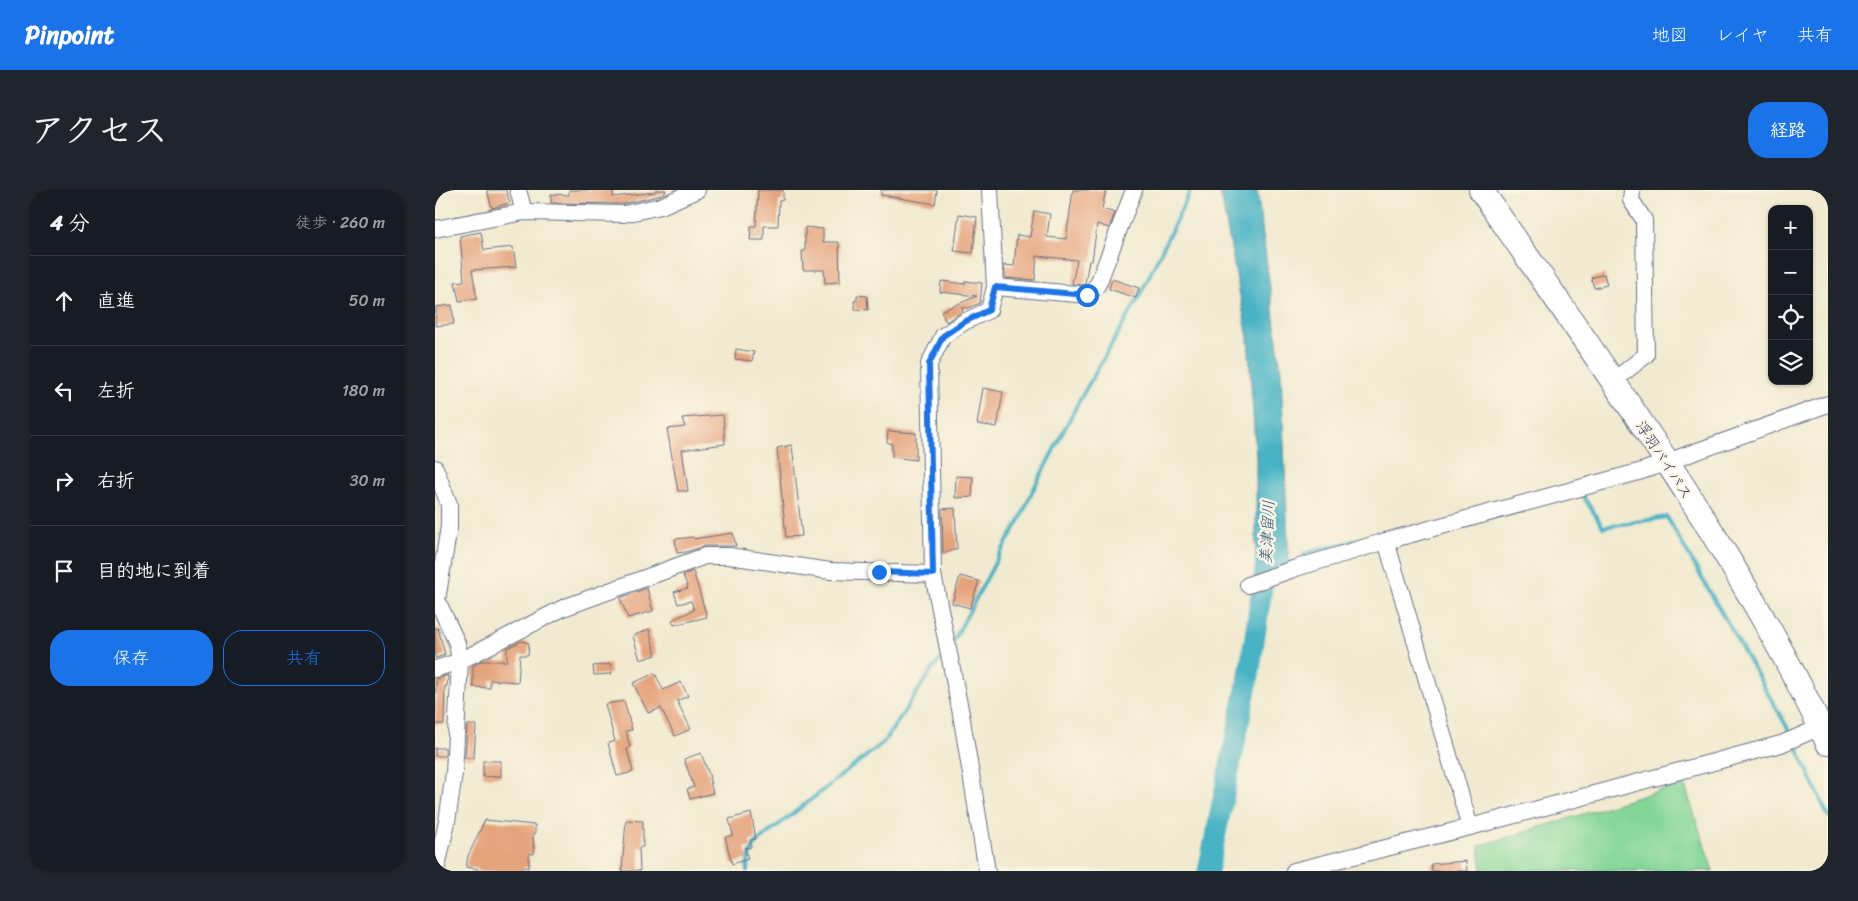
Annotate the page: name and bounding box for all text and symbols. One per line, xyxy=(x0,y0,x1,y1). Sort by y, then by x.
text: Pinpoint xyxy=(25,14,114,56)
text: 地図 xyxy=(1652,19,1688,51)
text: レイヤ xyxy=(1716,19,1769,51)
text: 共有 xyxy=(1797,19,1833,51)
text: アクセス xyxy=(30,99,168,161)
button: 経路 xyxy=(1748,102,1828,158)
text: 4 分 xyxy=(50,204,90,242)
map controls xyxy=(1768,205,1813,385)
button: + xyxy=(1768,205,1813,250)
text: 徒歩 · 260 m xyxy=(296,208,385,237)
button: − xyxy=(1768,250,1813,295)
text: 直進 xyxy=(97,284,135,317)
route start xyxy=(1076,284,1099,307)
text: 50 m xyxy=(349,286,385,315)
icon: ahead xyxy=(50,287,78,315)
button: locate xyxy=(1768,295,1813,340)
button: layers xyxy=(1768,340,1813,385)
text: 左折 xyxy=(97,374,135,407)
text: 180 m xyxy=(342,376,385,405)
icon: left xyxy=(50,377,78,405)
street label: 浮羽バイパス xyxy=(1629,415,1699,505)
text: 右折 xyxy=(97,464,135,497)
text: 30 m xyxy=(350,466,385,495)
icon: right xyxy=(50,467,78,495)
water label: 美津留川 xyxy=(1251,499,1283,565)
text: 目的地に到着 xyxy=(97,554,211,587)
icon: arrive xyxy=(50,557,78,585)
route end xyxy=(868,561,891,584)
button: 保存 xyxy=(50,630,213,686)
button: 共有 xyxy=(223,630,385,686)

